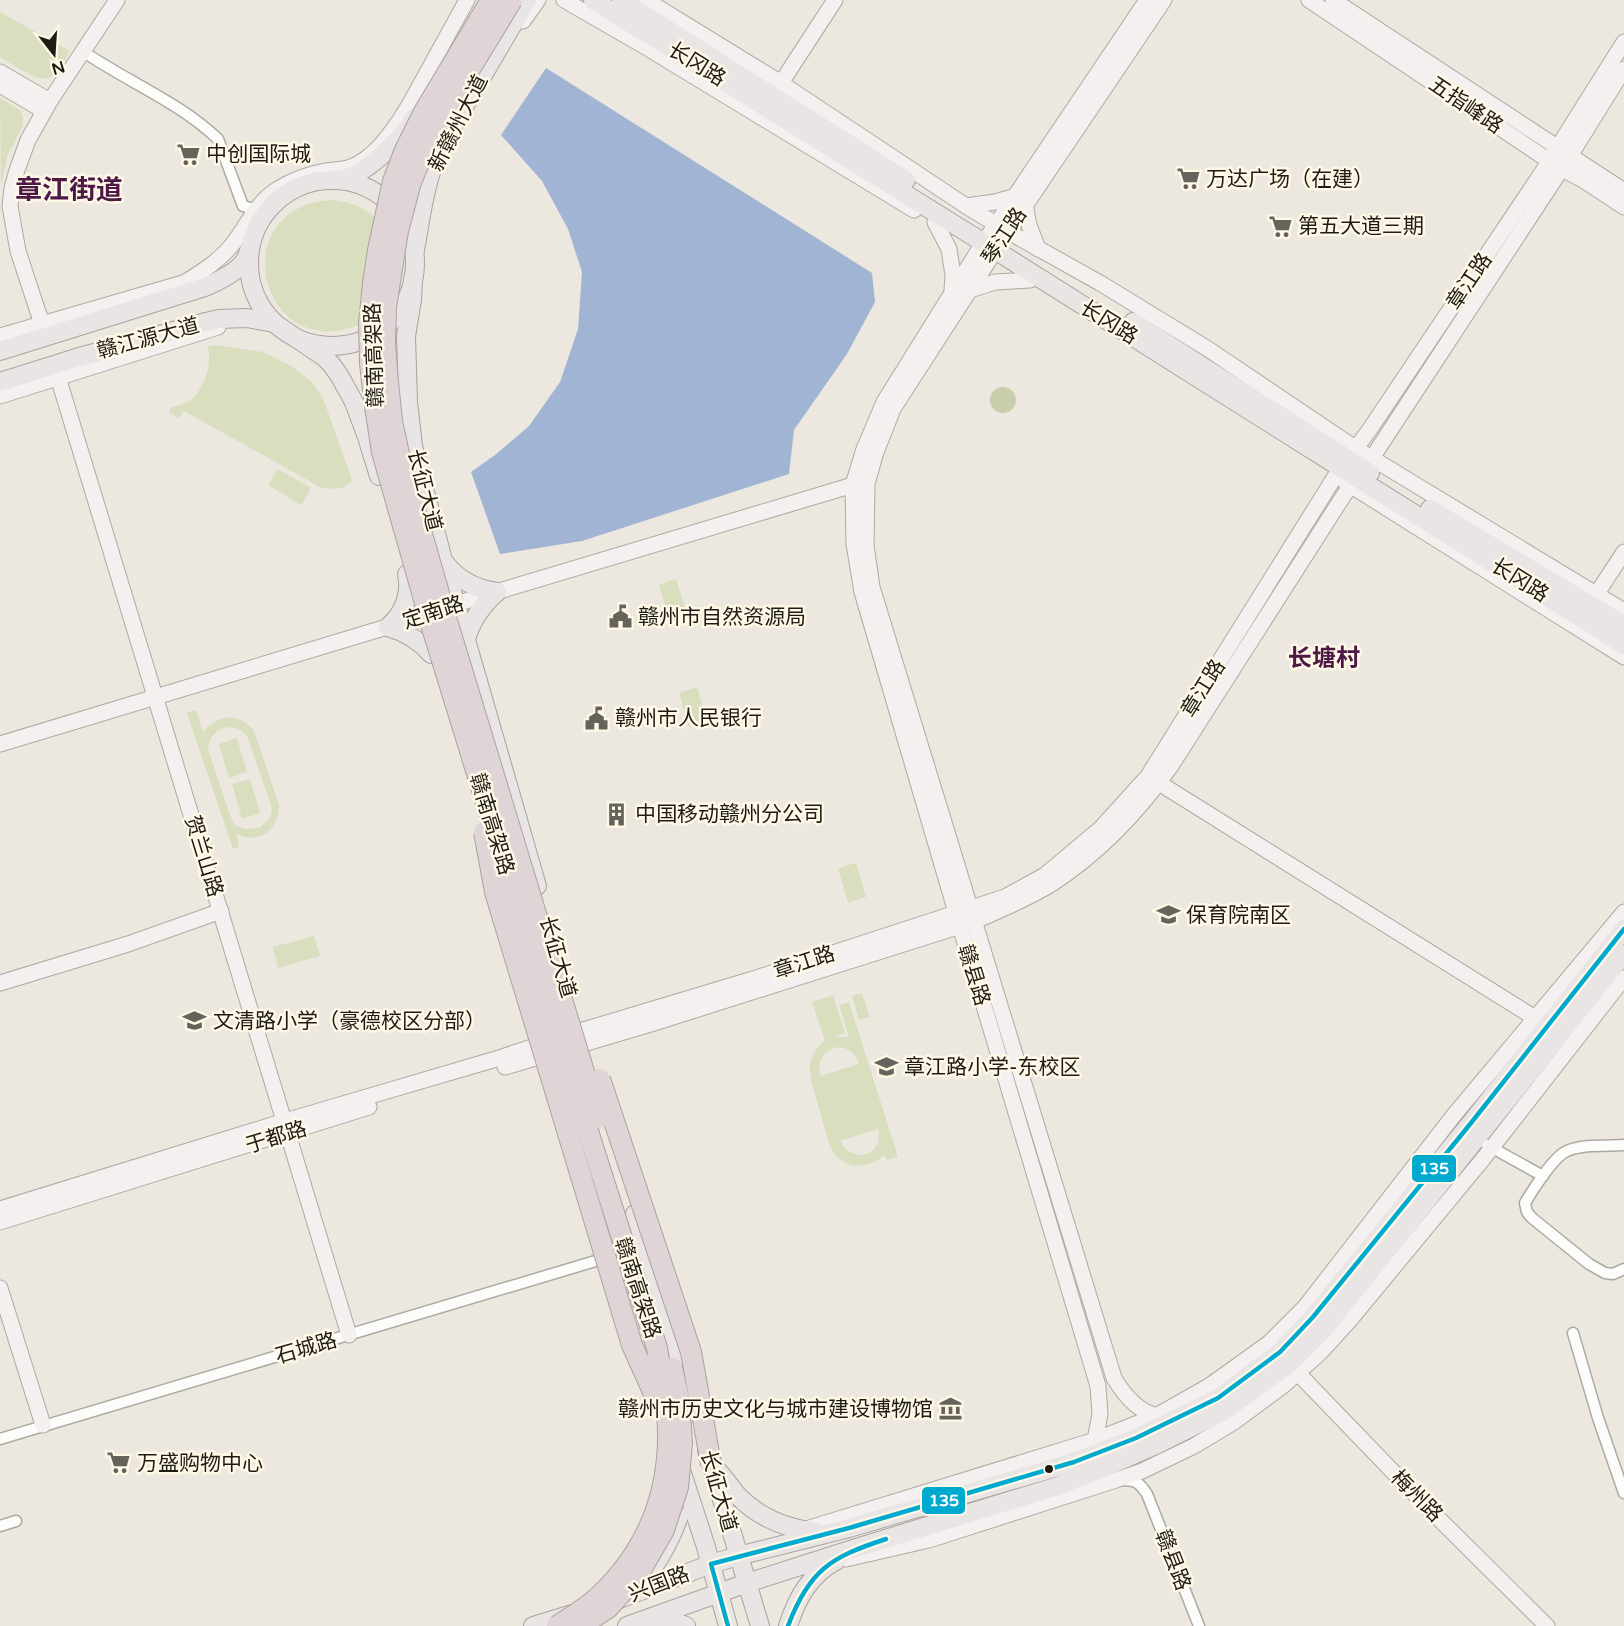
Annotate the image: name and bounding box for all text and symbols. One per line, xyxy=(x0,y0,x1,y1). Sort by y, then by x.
north arrow xyxy=(24,24,84,84)
street label: 长冈路 xyxy=(663,37,730,92)
text: N xyxy=(49,56,67,79)
street label: 新赣州大道 xyxy=(423,71,493,176)
street label: 五指峰路 xyxy=(1424,72,1508,139)
supermarket icon: 中创国际城 xyxy=(175,141,201,167)
place label: 中创国际城 xyxy=(206,142,311,167)
supermarket icon: 万达广场（在建） xyxy=(1175,166,1201,192)
place label: 万达广场（在建） xyxy=(1206,167,1374,192)
district label: 章江街道 xyxy=(15,174,123,207)
street label: 琴江路 xyxy=(977,203,1032,269)
supermarket icon: 第五大道三期 xyxy=(1267,213,1293,239)
place label: 第五大道三期 xyxy=(1298,214,1424,239)
street label: 章江路 xyxy=(1441,248,1497,314)
street label: 长冈路 xyxy=(1075,295,1142,350)
street label: 赣南高架路 xyxy=(360,302,389,408)
street label: 赣江源大道 xyxy=(94,313,202,364)
street label: 长征大道 xyxy=(402,446,447,534)
street label: 长冈路 xyxy=(1486,553,1553,608)
street label: 定南路 xyxy=(399,591,467,634)
public building icon: 赣州市自然资源局 xyxy=(607,604,633,630)
place label: 赣州市自然资源局 xyxy=(638,605,806,630)
district label: 长塘村 xyxy=(1288,644,1360,673)
street label: 章江路 xyxy=(1176,655,1231,722)
public building icon: 赣州市人民银行 xyxy=(584,705,610,731)
place label: 赣州市人民银行 xyxy=(615,706,762,731)
street label: 赣南高架路 xyxy=(464,770,519,878)
building icon: 中国移动赣州分公司 xyxy=(604,801,630,827)
place label: 中国移动赣州分公司 xyxy=(635,802,824,827)
street label: 贺兰山路 xyxy=(179,812,228,900)
school or university icon: 保育院南区 xyxy=(1155,902,1181,928)
place label: 保育院南区 xyxy=(1186,903,1291,928)
street label: 长征大道 xyxy=(534,913,581,1001)
street label: 章江路 xyxy=(770,941,838,984)
street label: 赣县路 xyxy=(952,941,995,1009)
school or university icon: 文清路小学（豪德校区分部） xyxy=(182,1008,208,1034)
place label: 文清路小学（豪德校区分部） xyxy=(213,1009,486,1034)
school or university icon: 章江路小学-东校区 xyxy=(873,1054,899,1080)
place label: 章江路小学-东校区 xyxy=(904,1055,1081,1080)
street label: 于都路 xyxy=(242,1116,310,1159)
line badge: 135 xyxy=(1411,1154,1457,1183)
text: 135 xyxy=(1419,1159,1449,1179)
street label: 赣南高架路 xyxy=(609,1234,666,1342)
street label: 石城路 xyxy=(272,1328,340,1369)
museum icon: 赣州市历史文化与城市建设博物馆 xyxy=(938,1396,964,1422)
place label: 赣州市历史文化与城市建设博物馆 xyxy=(618,1397,933,1422)
street label: 长征大道 xyxy=(695,1447,742,1535)
supermarket icon: 万盛购物中心 xyxy=(106,1450,132,1476)
place label: 万盛购物中心 xyxy=(137,1451,263,1476)
unlabelled marker xyxy=(1043,1463,1055,1475)
street label: 梅州路 xyxy=(1386,1465,1448,1527)
line badge: 135 xyxy=(921,1486,966,1515)
text: 135 xyxy=(929,1491,959,1511)
street label: 赣县路 xyxy=(1150,1526,1195,1594)
street label: 兴国路 xyxy=(625,1562,693,1607)

